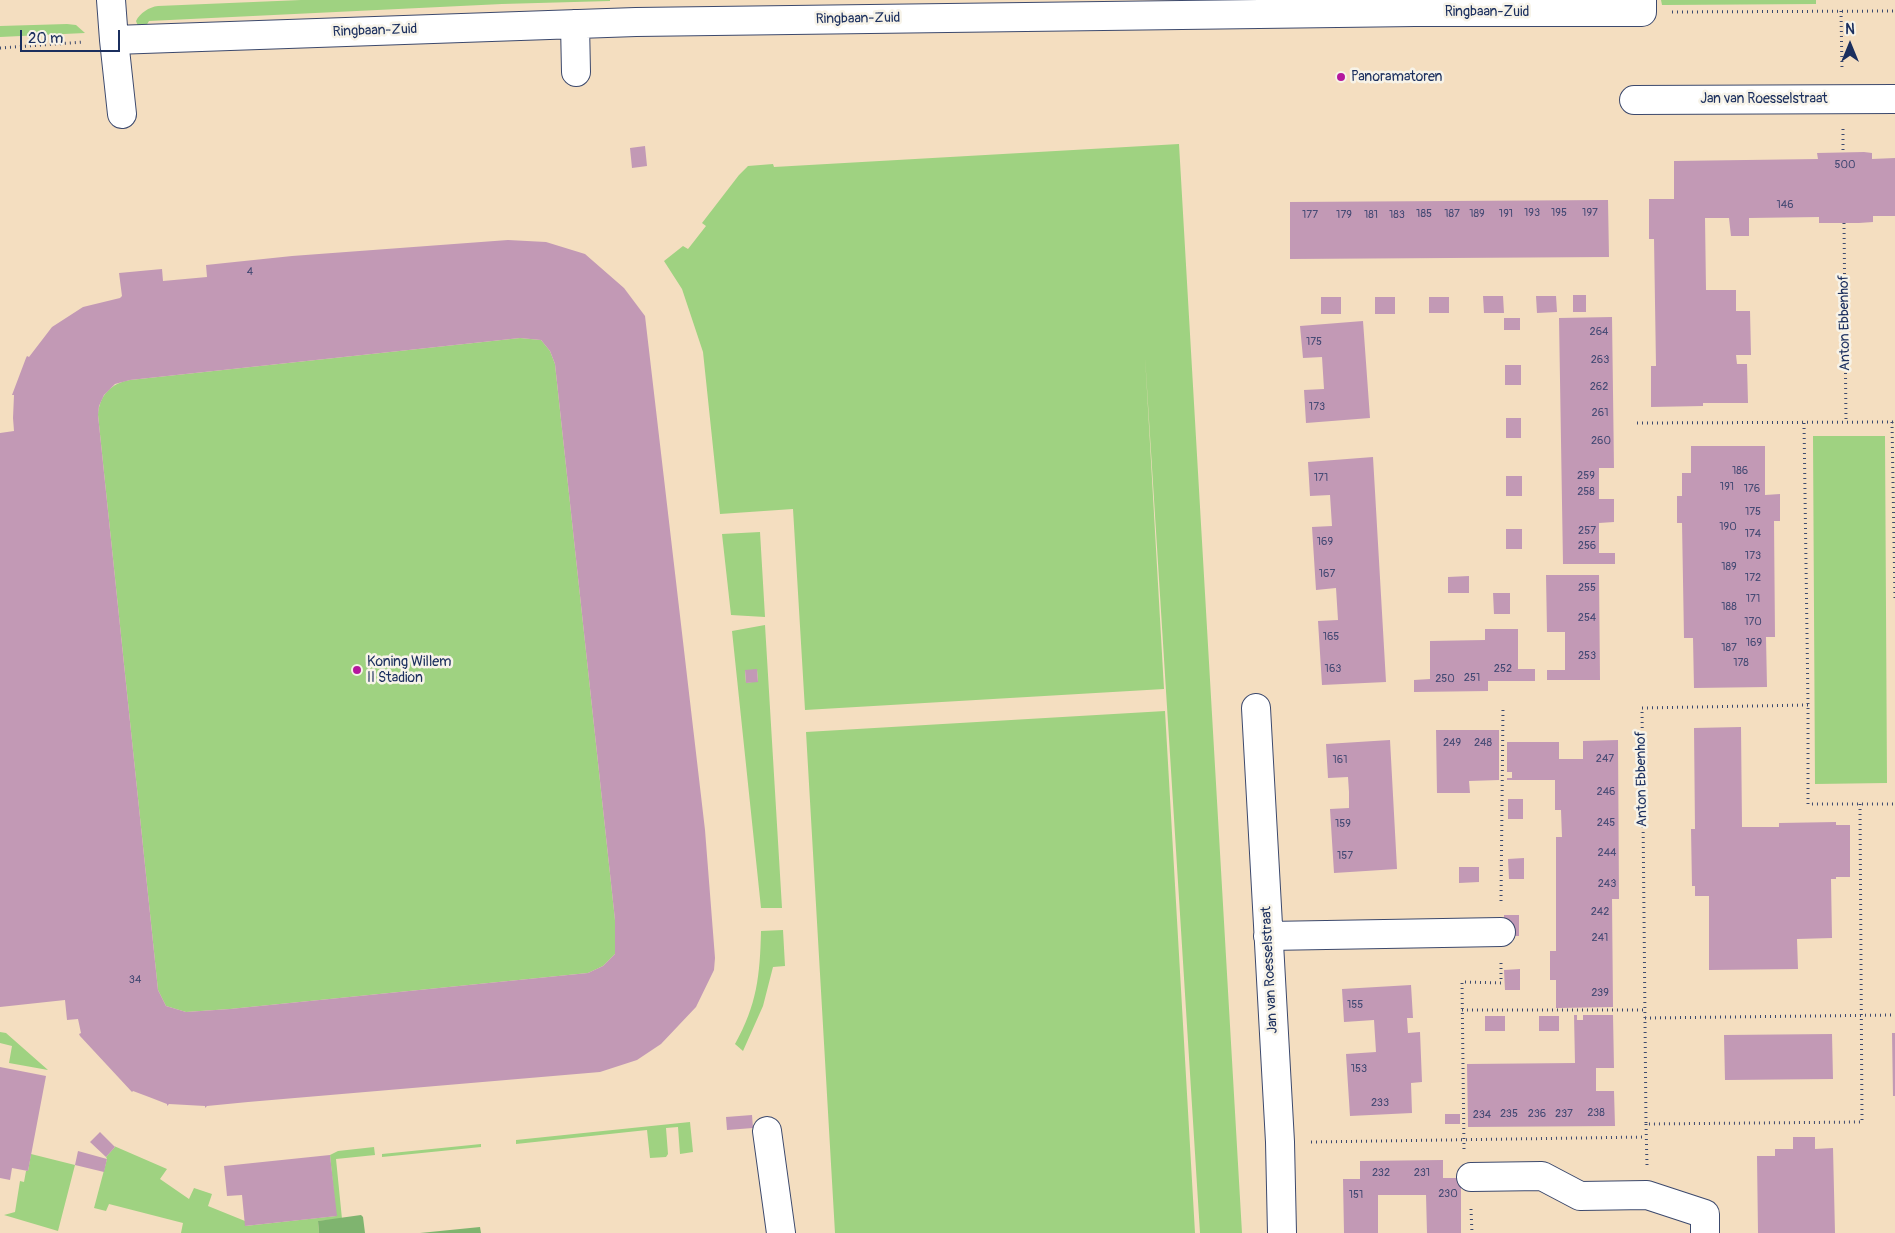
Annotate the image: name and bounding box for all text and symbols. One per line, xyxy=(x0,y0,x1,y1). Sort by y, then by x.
street label: Ringbaan-Zuid xyxy=(1445,4,1529,20)
street label: Ringbaan-Zuid xyxy=(815,10,901,28)
scale bar xyxy=(22,20,122,52)
north arrow xyxy=(1825,20,1875,70)
street label: Ringbaan-Zuid xyxy=(332,21,418,41)
text: N xyxy=(1845,21,1855,38)
text: 20 m xyxy=(28,29,63,48)
place label: Panoramatoren xyxy=(1351,69,1442,85)
marker: Panoramatoren xyxy=(1335,71,1347,83)
street label: Jan van Roesselstraat xyxy=(1700,91,1828,107)
house number: 500 xyxy=(1835,158,1855,172)
house number: 146 xyxy=(1776,198,1794,212)
house number: 193 xyxy=(1524,206,1540,220)
house number: 195 xyxy=(1551,206,1567,220)
house number: 197 xyxy=(1582,206,1598,220)
house number: 185 xyxy=(1416,207,1432,221)
house number: 187 xyxy=(1444,207,1460,221)
house number: 189 xyxy=(1469,207,1485,221)
house number: 191 xyxy=(1499,207,1513,221)
house number: 177 xyxy=(1302,208,1318,222)
house number: 179 xyxy=(1336,208,1352,222)
house number: 181 xyxy=(1364,208,1378,222)
house number: 183 xyxy=(1389,208,1405,222)
house number: 4 xyxy=(247,265,253,279)
street label: Anton Ebbenhof xyxy=(1836,275,1854,371)
house number: 264 xyxy=(1590,325,1608,339)
house number: 175 xyxy=(1306,335,1322,349)
house number: 263 xyxy=(1591,353,1609,367)
house number: 262 xyxy=(1590,380,1608,394)
house number: 173 xyxy=(1309,400,1325,414)
house number: 261 xyxy=(1592,406,1608,420)
house number: 260 xyxy=(1591,434,1611,448)
house number: 186 xyxy=(1732,464,1748,478)
house number: 259 xyxy=(1577,469,1595,483)
house number: 171 xyxy=(1314,471,1328,485)
house number: 191 xyxy=(1720,480,1734,494)
house number: 176 xyxy=(1744,482,1760,496)
house number: 258 xyxy=(1577,485,1595,499)
house number: 175 xyxy=(1745,505,1761,519)
house number: 190 xyxy=(1719,520,1737,534)
house number: 257 xyxy=(1578,524,1596,538)
house number: 174 xyxy=(1745,527,1761,541)
house number: 169 xyxy=(1317,535,1333,549)
house number: 256 xyxy=(1578,539,1596,553)
house number: 173 xyxy=(1745,549,1761,563)
house number: 189 xyxy=(1721,560,1737,574)
house number: 167 xyxy=(1319,567,1335,581)
house number: 172 xyxy=(1745,571,1761,585)
house number: 255 xyxy=(1578,581,1596,595)
house number: 171 xyxy=(1746,592,1760,606)
house number: 188 xyxy=(1721,600,1737,614)
house number: 254 xyxy=(1578,611,1596,625)
house number: 170 xyxy=(1744,615,1762,629)
house number: 165 xyxy=(1323,630,1339,644)
house number: 169 xyxy=(1746,636,1762,650)
house number: 187 xyxy=(1721,641,1737,655)
house number: 253 xyxy=(1578,649,1596,663)
place label: Koning Willem II Stadion xyxy=(367,654,451,686)
house number: 178 xyxy=(1733,656,1749,670)
house number: 163 xyxy=(1325,662,1341,676)
house number: 252 xyxy=(1494,662,1512,676)
marker: Koning Willem II Stadion xyxy=(351,664,363,676)
house number: 251 xyxy=(1464,671,1480,685)
house number: 250 xyxy=(1435,672,1455,686)
street label: Anton Ebbenhof xyxy=(1633,731,1651,827)
house number: 249 xyxy=(1443,736,1461,750)
house number: 248 xyxy=(1474,736,1492,750)
house number: 247 xyxy=(1596,752,1614,766)
house number: 161 xyxy=(1332,753,1348,767)
house number: 246 xyxy=(1597,785,1615,799)
house number: 245 xyxy=(1597,816,1615,830)
house number: 159 xyxy=(1335,817,1351,831)
house number: 244 xyxy=(1598,846,1616,860)
house number: 157 xyxy=(1337,849,1353,863)
house number: 243 xyxy=(1598,877,1616,891)
house number: 242 xyxy=(1591,905,1609,919)
street label: Jan van Roesselstraat xyxy=(1258,906,1282,1034)
house number: 241 xyxy=(1592,931,1608,945)
house number: 34 xyxy=(129,973,141,987)
house number: 239 xyxy=(1591,986,1609,1000)
house number: 155 xyxy=(1347,998,1363,1012)
house number: 153 xyxy=(1351,1062,1367,1076)
house number: 233 xyxy=(1371,1096,1389,1110)
house number: 238 xyxy=(1587,1106,1605,1120)
house number: 235 xyxy=(1500,1107,1518,1121)
house number: 236 xyxy=(1528,1107,1546,1121)
house number: 237 xyxy=(1555,1107,1573,1121)
house number: 234 xyxy=(1473,1108,1491,1122)
house number: 232 xyxy=(1372,1166,1390,1180)
house number: 231 xyxy=(1414,1166,1430,1180)
house number: 230 xyxy=(1438,1187,1458,1201)
house number: 151 xyxy=(1349,1188,1363,1202)

